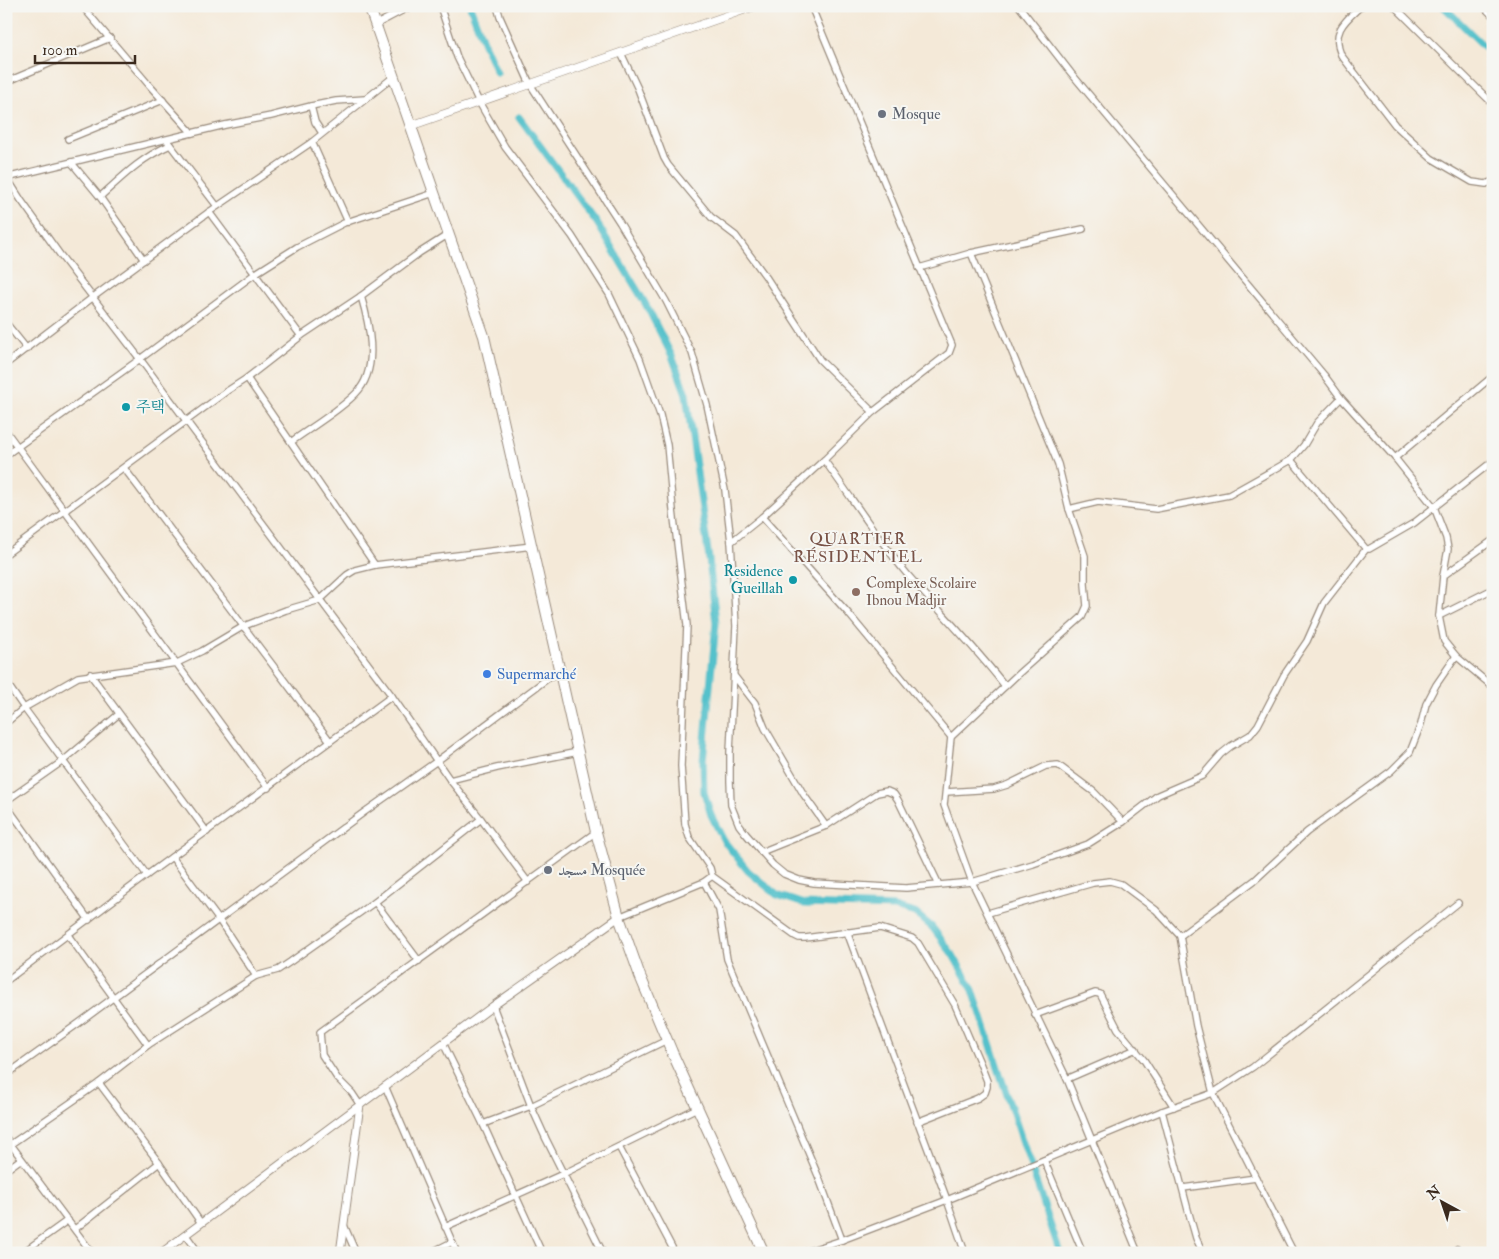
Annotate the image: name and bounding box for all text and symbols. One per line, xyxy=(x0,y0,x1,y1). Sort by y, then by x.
scale bar xyxy=(35,32,135,64)
text: 100 m xyxy=(42,41,78,60)
place label: Mosque xyxy=(892,105,940,124)
marker: Mosque xyxy=(876,108,888,120)
place label: 주택 xyxy=(136,398,165,417)
marker: 주택 xyxy=(120,401,132,413)
district label: QUARTIER RÉSIDENTIEL xyxy=(793,529,923,567)
place label: Residence Gueillah xyxy=(723,562,783,598)
marker: Residence Gueillah xyxy=(787,574,799,586)
place label: Complexe Scolaire Ibnou Madjir xyxy=(866,574,977,610)
marker: Complexe Scolaire Ibnou Madjir xyxy=(850,586,862,598)
place label: Supermarché xyxy=(497,665,577,685)
marker: Supermarché xyxy=(481,668,493,680)
place label: مسجد Mosquée xyxy=(558,861,645,880)
marker: مسجد Mosquée xyxy=(542,864,554,876)
north arrow xyxy=(1416,1176,1466,1226)
text: N xyxy=(1423,1182,1445,1204)

